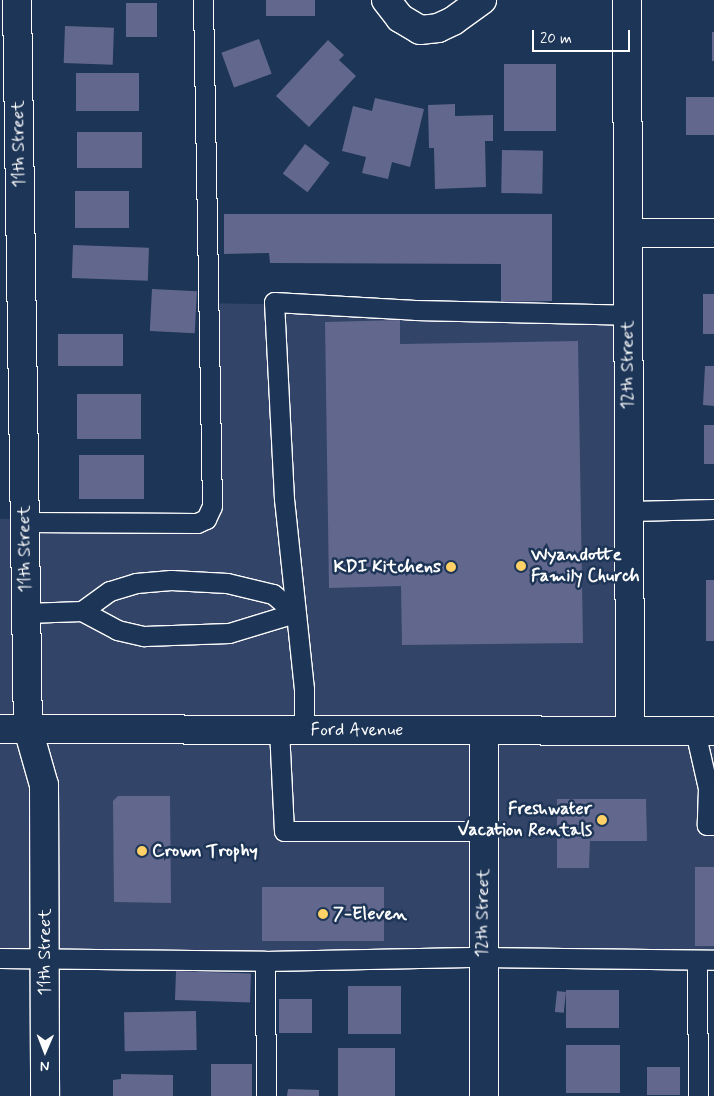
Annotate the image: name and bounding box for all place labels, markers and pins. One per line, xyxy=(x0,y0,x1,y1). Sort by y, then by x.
place label: Wyandotte Family Church xyxy=(531,545,644,588)
place label: KDI Kitchens xyxy=(335,556,441,578)
marker: Wyandotte Family Church xyxy=(515,560,527,572)
marker: KDI Kitchens xyxy=(445,561,457,573)
place label: Freshwater Vacation Rentals xyxy=(464,799,592,842)
marker: Freshwater Vacation Rentals xyxy=(596,814,608,826)
place label: Crown Trophy xyxy=(152,840,256,862)
marker: Crown Trophy xyxy=(136,845,148,857)
place label: 7-Eleven xyxy=(333,903,407,925)
marker: 7-Eleven xyxy=(317,908,329,920)

